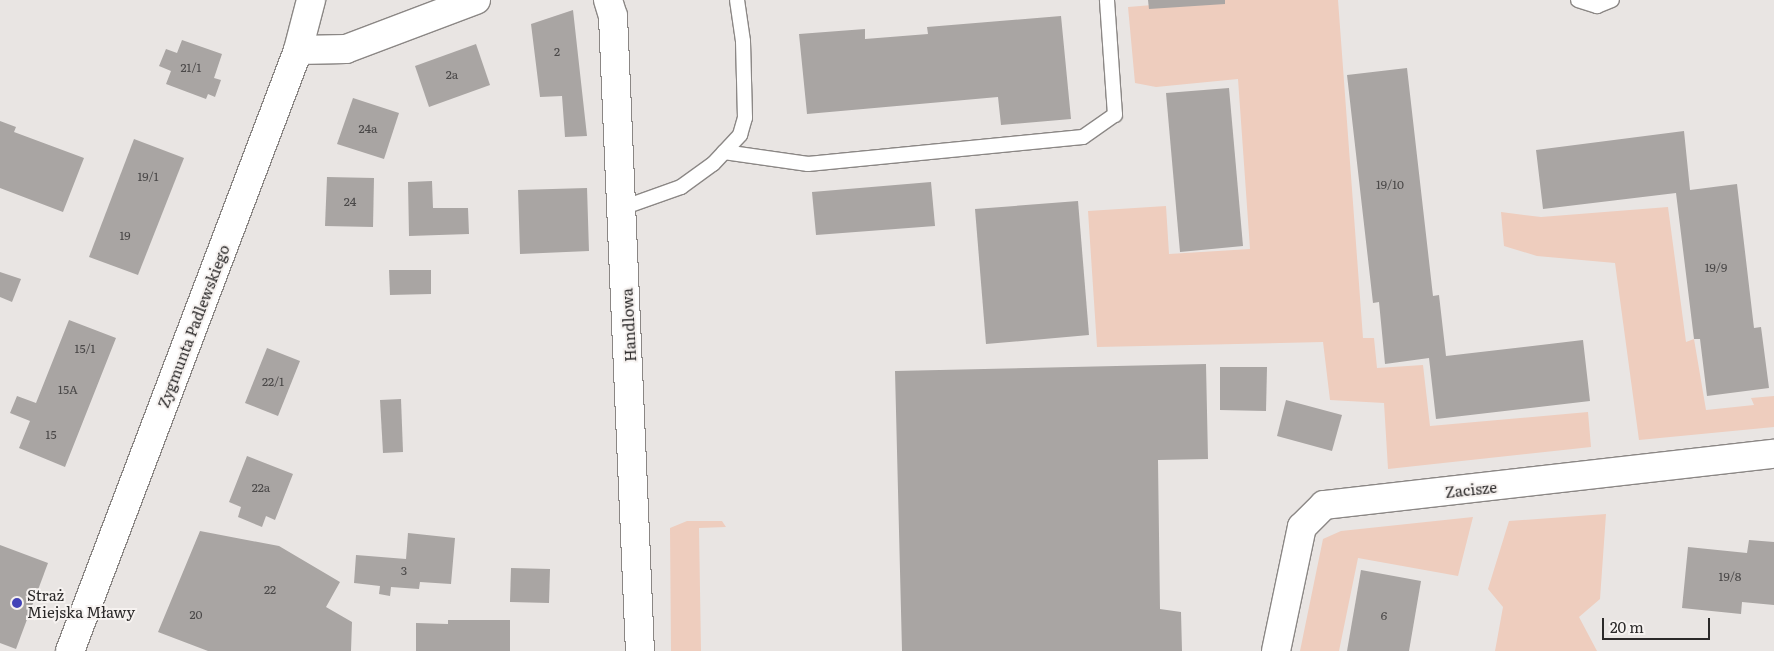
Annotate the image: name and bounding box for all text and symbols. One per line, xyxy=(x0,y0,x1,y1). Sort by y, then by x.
house number: 2 xyxy=(554,45,560,59)
house number: 21/1 xyxy=(181,61,201,75)
house number: 2a xyxy=(446,68,458,82)
house number: 24a xyxy=(358,122,378,136)
house number: 19/1 xyxy=(137,170,159,184)
house number: 19/10 xyxy=(1376,178,1404,192)
house number: 24 xyxy=(344,195,356,209)
house number: 19 xyxy=(119,229,131,243)
street label: Zygmunta Padlewskiego xyxy=(154,242,232,410)
house number: 19/9 xyxy=(1705,261,1727,275)
street label: Handlowa xyxy=(617,288,639,362)
house number: 15/1 xyxy=(75,342,95,356)
house number: 22/1 xyxy=(262,375,284,389)
house number: 15A xyxy=(58,383,78,397)
house number: 15 xyxy=(46,428,56,442)
street label: Zacisze xyxy=(1444,477,1498,501)
house number: 22a xyxy=(252,481,270,495)
house number: 3 xyxy=(401,564,407,578)
house number: 19/8 xyxy=(1719,570,1741,584)
house number: 22 xyxy=(264,583,276,597)
place label: Straż Miejska Mławy xyxy=(27,585,135,620)
marker: Straż Miejska Mławy xyxy=(11,597,23,609)
house number: 20 xyxy=(189,608,203,622)
scale bar xyxy=(1604,608,1712,640)
house number: 6 xyxy=(1381,609,1387,623)
text: 20 m xyxy=(1610,615,1644,638)

